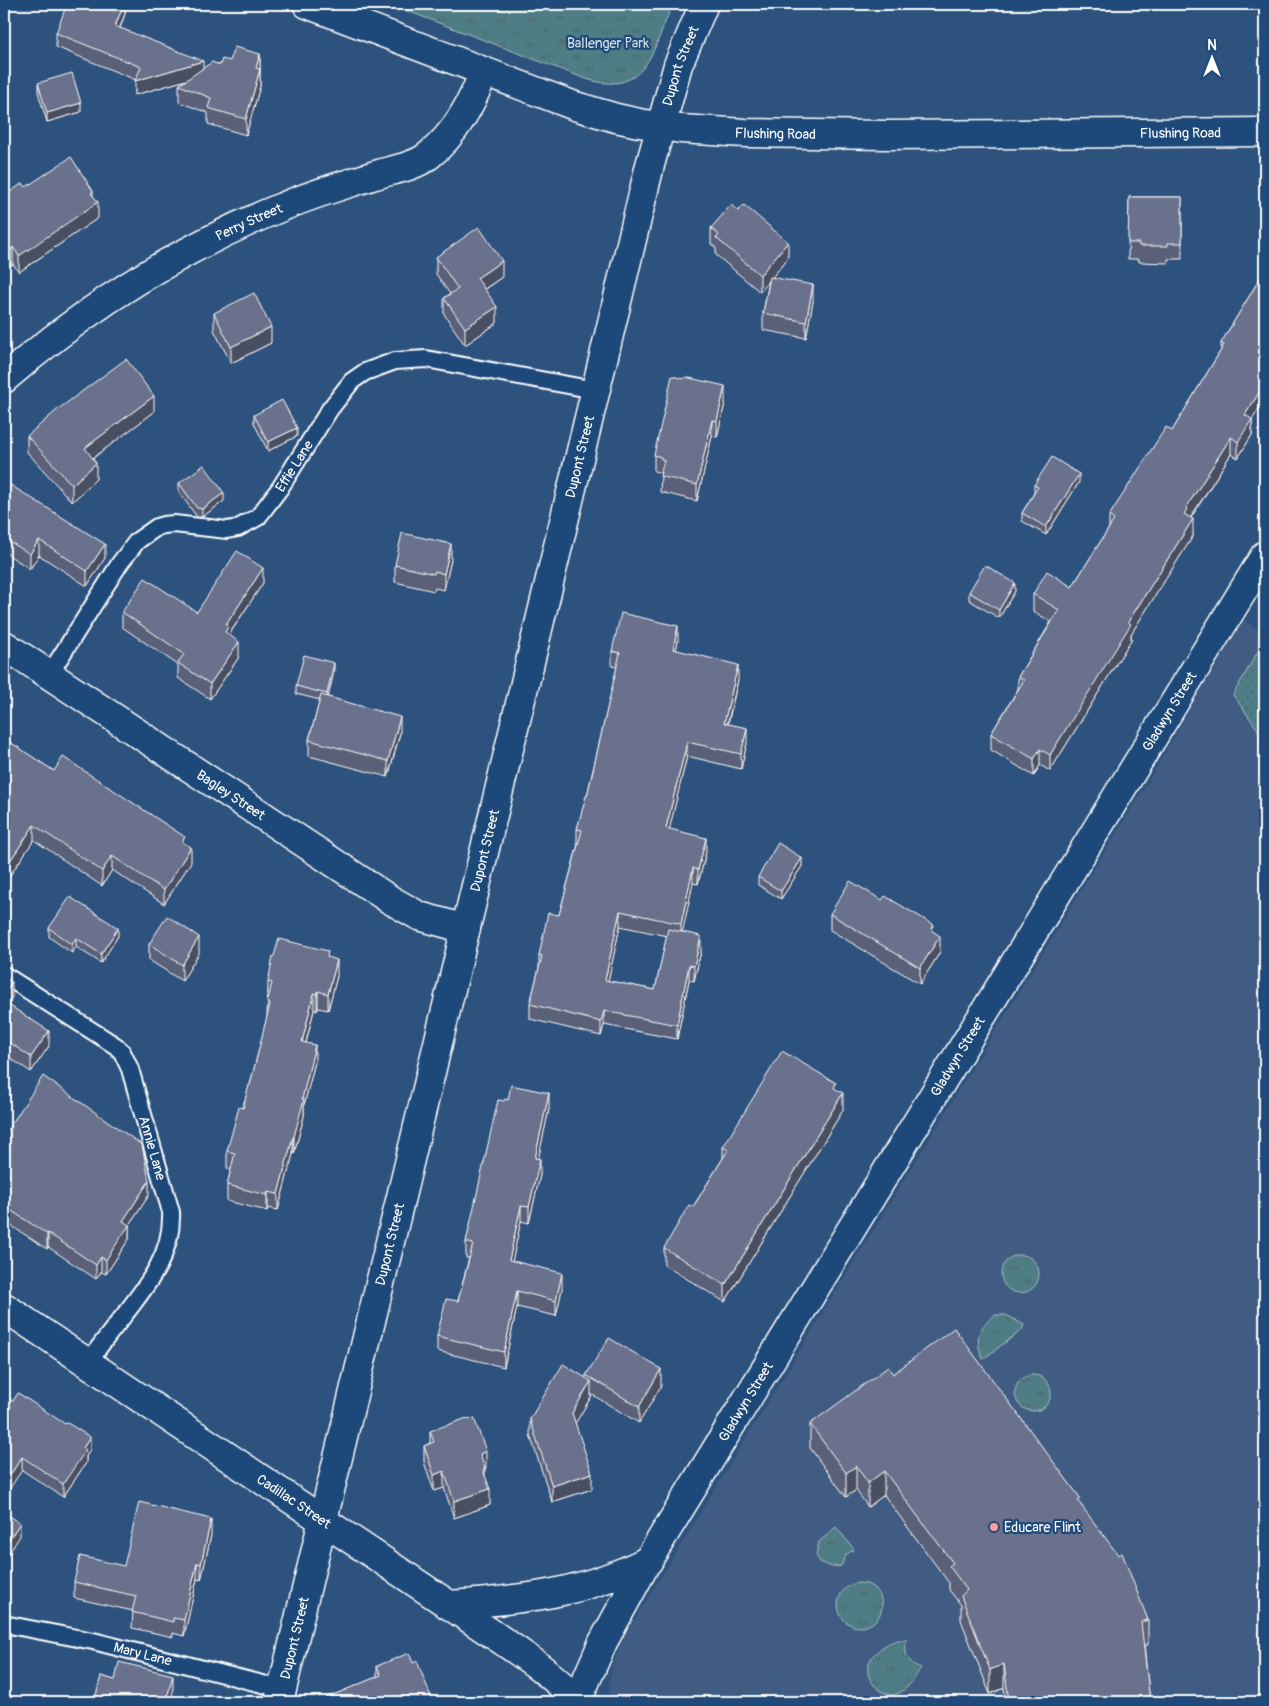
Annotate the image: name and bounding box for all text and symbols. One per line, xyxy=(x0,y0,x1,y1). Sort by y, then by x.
street label: Dupont Street xyxy=(658,23,702,108)
north arrow xyxy=(1186,32,1236,82)
park label: Ballenger Park xyxy=(567,35,649,52)
text: N xyxy=(1207,37,1217,54)
street label: Flushing Road xyxy=(734,124,816,142)
street label: Flushing Road xyxy=(1140,124,1221,141)
street label: Perry Street xyxy=(212,199,285,244)
street label: Dupont Street xyxy=(561,414,598,500)
street label: Effie Lane xyxy=(271,437,317,495)
street label: Gladwyn Street xyxy=(1138,668,1200,754)
street label: Bagley Street xyxy=(193,766,269,824)
street label: Dupont Street xyxy=(466,807,503,893)
street label: Gladwyn Street xyxy=(926,1013,988,1099)
street label: Annie Lane xyxy=(135,1114,170,1182)
street label: Dupont Street xyxy=(371,1201,408,1287)
street label: Gladwyn Street xyxy=(715,1358,777,1445)
street label: Cadillac Street xyxy=(254,1470,335,1532)
place label: Educare Flint xyxy=(1004,1519,1081,1536)
marker: Educare Flint xyxy=(988,1521,1000,1533)
street label: Dupont Street xyxy=(276,1595,313,1681)
street label: Mary Lane xyxy=(112,1638,174,1669)

